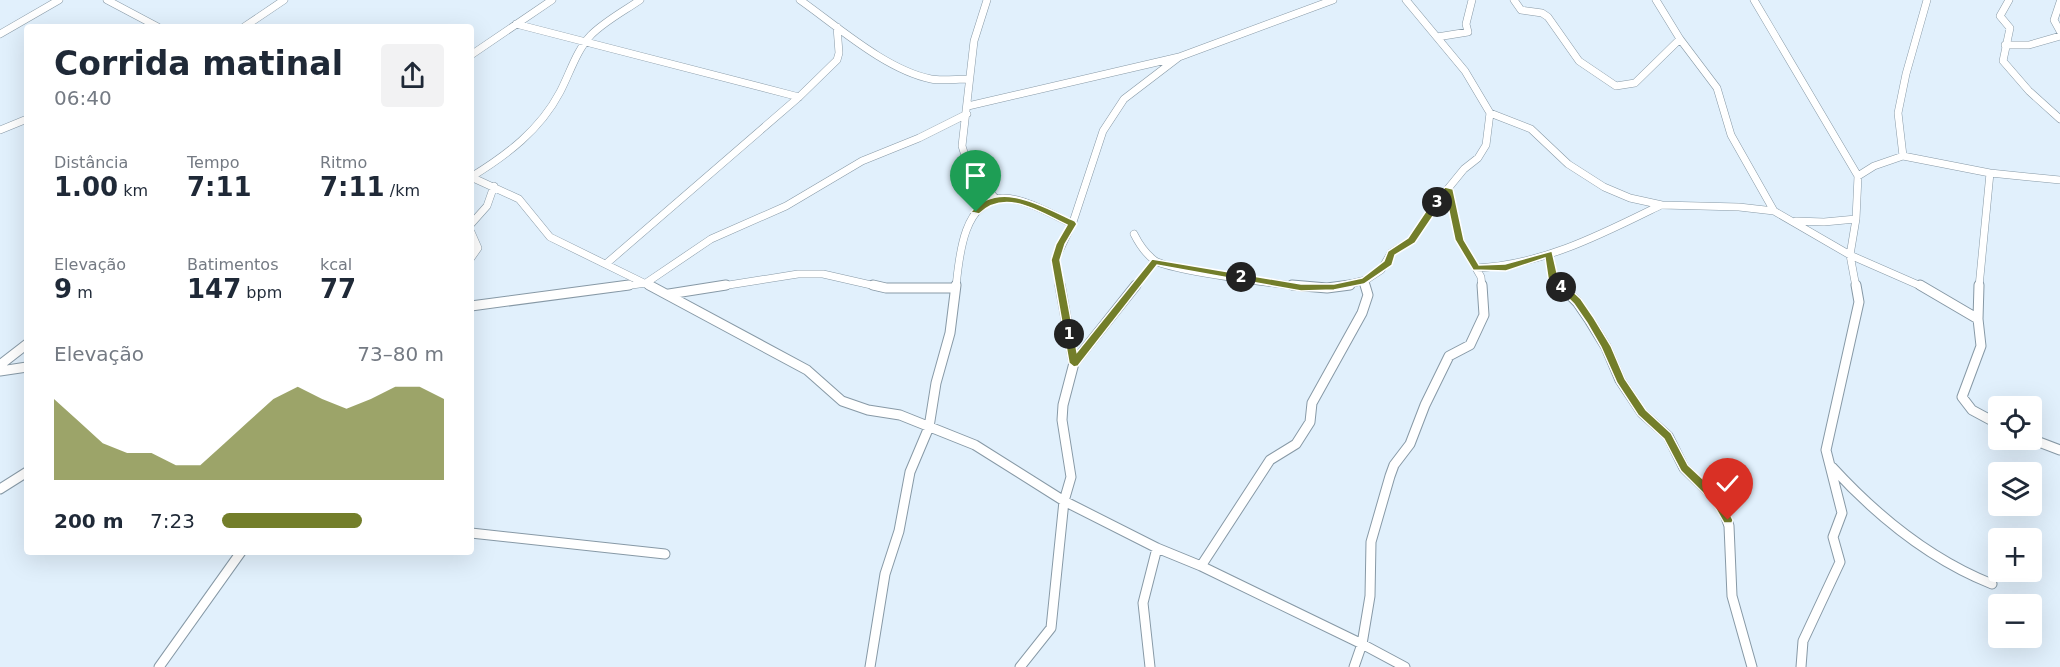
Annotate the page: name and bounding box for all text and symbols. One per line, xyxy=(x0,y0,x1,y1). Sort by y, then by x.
text: Corrida matinal xyxy=(54,44,343,83)
button: share xyxy=(381,44,444,107)
text: 06:40 xyxy=(54,86,112,110)
pin xyxy=(950,150,1001,212)
text: Distância xyxy=(54,153,128,172)
text: Tempo xyxy=(187,153,239,172)
text: Ritmo xyxy=(320,153,367,172)
icon: arrive xyxy=(959,159,992,192)
text: 1.00 xyxy=(54,172,118,202)
text: 7:11 xyxy=(187,172,252,202)
text: 7:11 xyxy=(320,172,385,202)
text: km xyxy=(118,181,148,200)
text: /km xyxy=(385,181,420,200)
pin: 3 xyxy=(1422,187,1452,217)
text: 3 xyxy=(1431,192,1443,211)
text: Elevação xyxy=(54,255,126,274)
text: Batimentos xyxy=(187,255,278,274)
text: kcal xyxy=(320,255,352,274)
pin: 2 xyxy=(1226,262,1256,292)
text: 2 xyxy=(1235,267,1247,286)
pin: 4 xyxy=(1546,272,1576,302)
text: 9 xyxy=(54,274,72,304)
text: 147 xyxy=(187,274,241,304)
text: 77 xyxy=(320,274,356,304)
text: 4 xyxy=(1555,277,1567,296)
text: m xyxy=(72,283,93,302)
text: bpm xyxy=(241,283,282,302)
pin: 1 xyxy=(1054,319,1084,349)
text: 1 xyxy=(1063,324,1075,343)
text: Elevação xyxy=(54,342,144,366)
text: 73–80 m xyxy=(357,342,444,366)
map controls xyxy=(1988,396,2042,648)
button: locate xyxy=(1988,396,2042,450)
pin xyxy=(1702,458,1753,520)
button: layers xyxy=(1988,462,2042,516)
icon: check xyxy=(1711,467,1744,500)
text: 200 m xyxy=(54,509,124,533)
text: 7:23 xyxy=(150,509,195,533)
button: + xyxy=(1988,528,2042,582)
button: − xyxy=(1988,594,2042,648)

